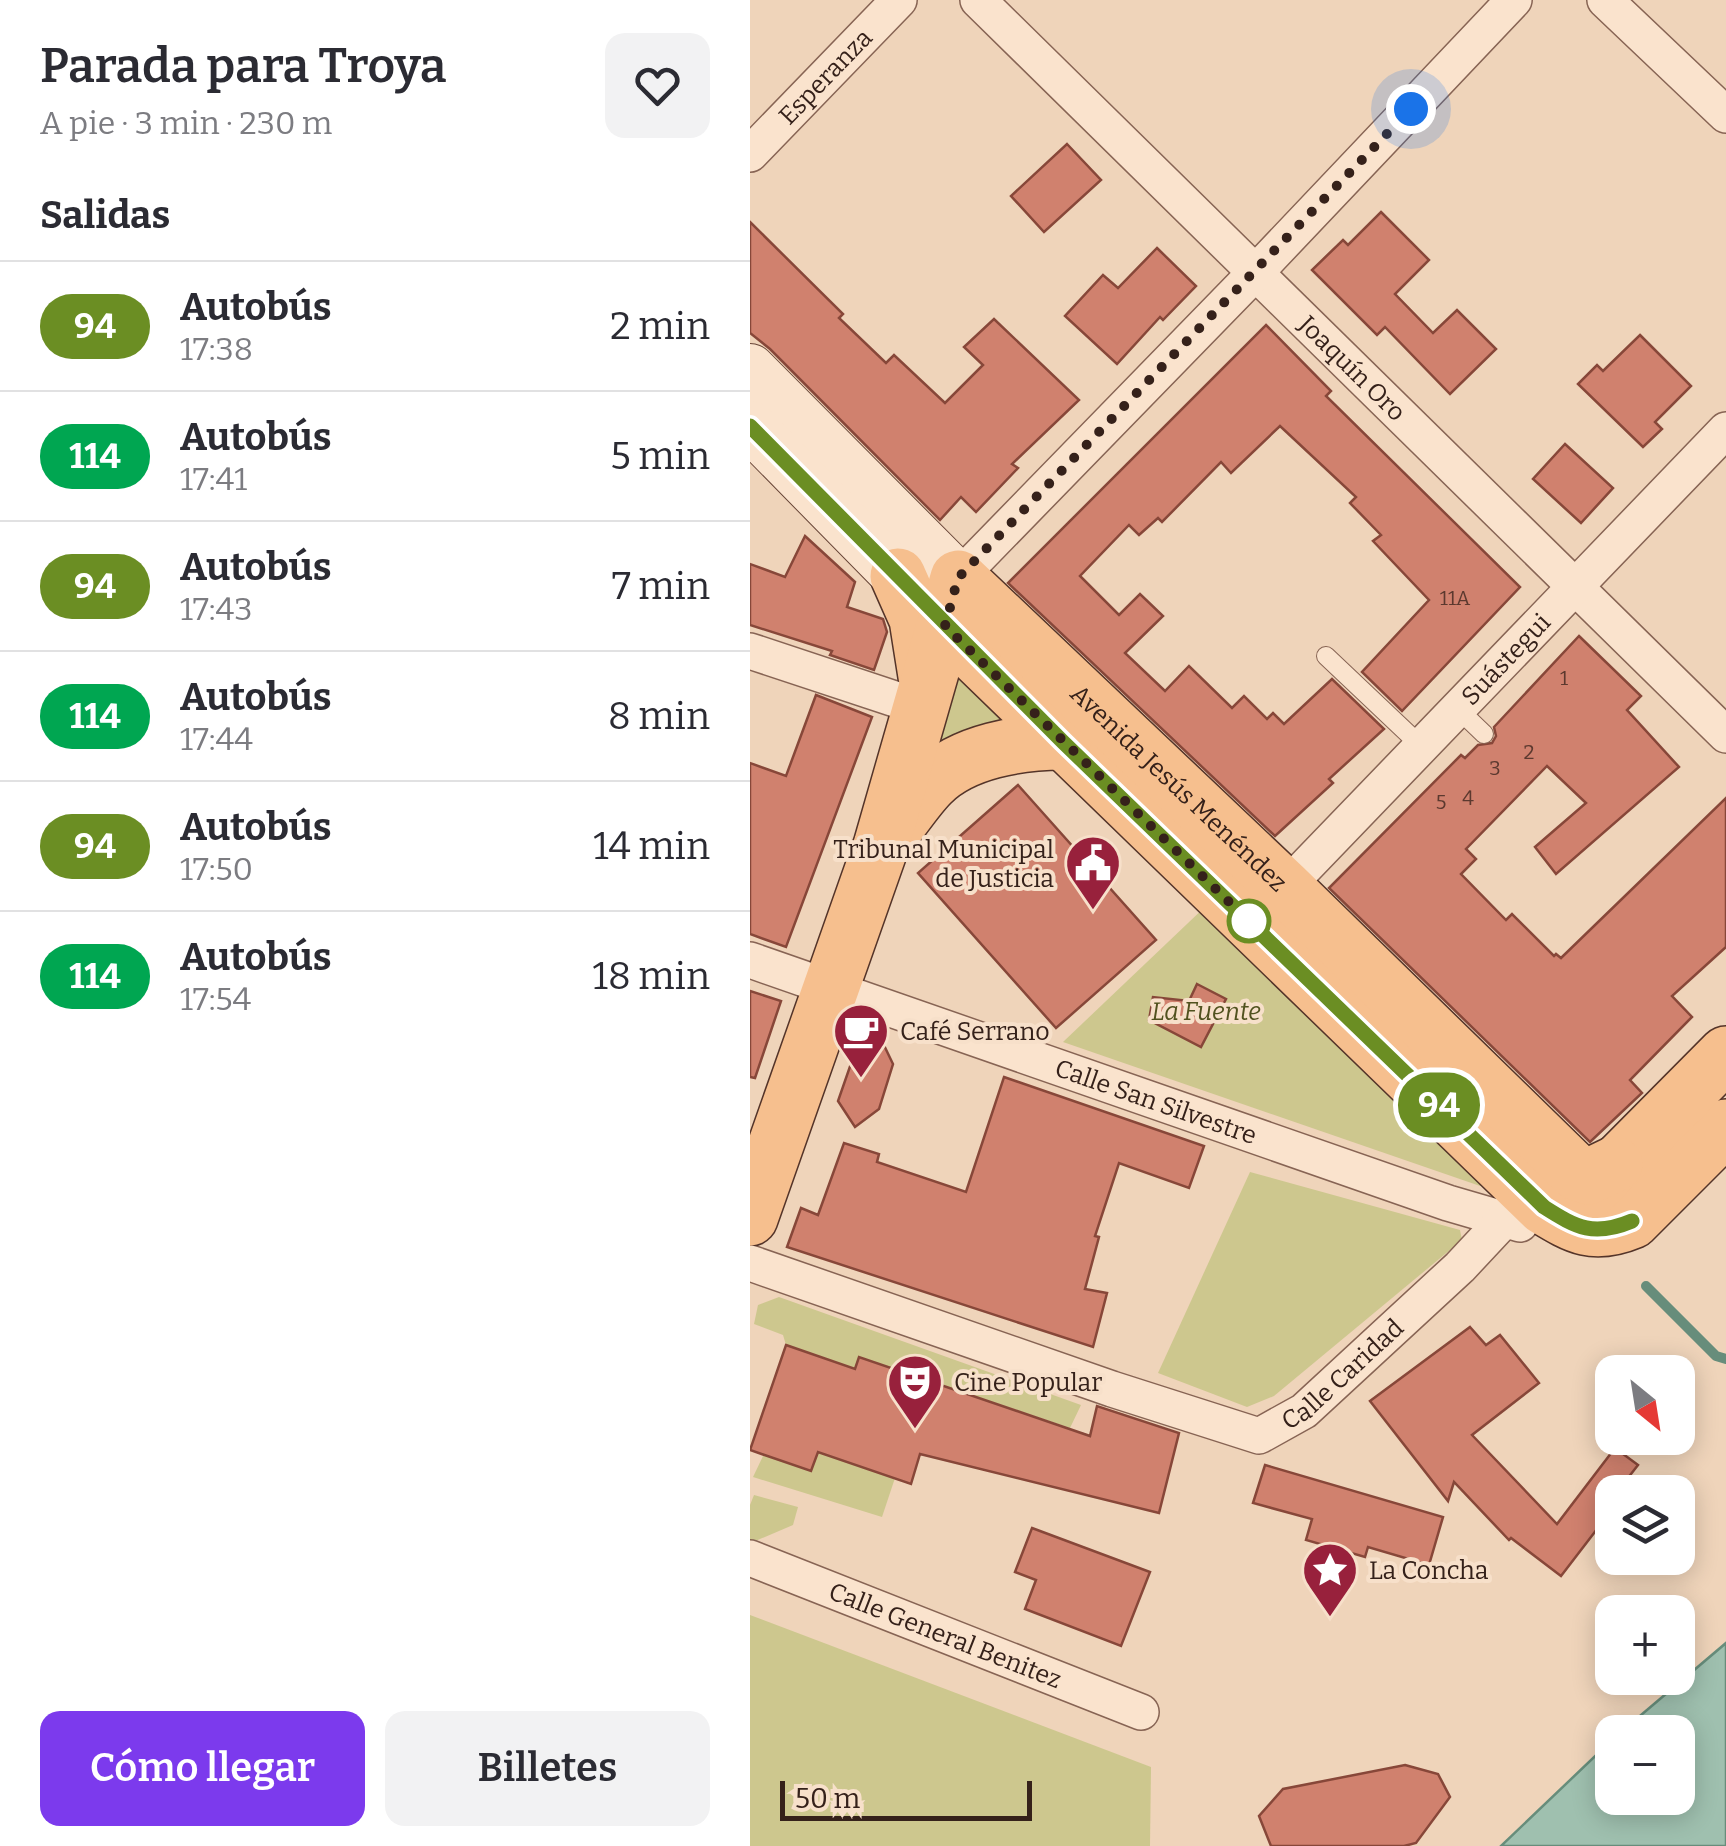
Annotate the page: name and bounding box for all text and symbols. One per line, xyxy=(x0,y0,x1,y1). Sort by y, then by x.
street label: Esperanza xyxy=(773,23,879,131)
button: heart xyxy=(605,33,710,138)
text: Parada para Troya xyxy=(40,37,446,95)
your location xyxy=(1386,84,1436,134)
text: A pie · 3 min · 230 m xyxy=(40,104,332,142)
text: Salidas xyxy=(40,192,170,238)
text: Autobús xyxy=(180,284,332,330)
text: 2 min xyxy=(610,303,710,349)
text: 94 xyxy=(74,305,116,347)
street label: Joaquín Oro xyxy=(1292,309,1411,428)
text: 17:38 xyxy=(180,330,253,368)
text: Autobús xyxy=(180,414,332,460)
text: 5 min xyxy=(610,433,710,479)
text: 114 xyxy=(69,435,121,477)
text: 17:41 xyxy=(180,460,247,498)
text: Autobús xyxy=(180,544,332,590)
text: 7 min xyxy=(612,563,710,609)
text: 94 xyxy=(74,565,116,607)
house number: 11A xyxy=(1440,586,1471,610)
text: 17:43 xyxy=(180,590,252,628)
street label: Suástegui xyxy=(1456,608,1557,711)
house number: 1 xyxy=(1560,666,1568,690)
text: Autobús xyxy=(180,674,332,720)
street label: Avenida Jesús Menéndez xyxy=(1064,679,1293,898)
text: 8 min xyxy=(608,693,710,739)
text: 114 xyxy=(69,695,121,737)
text: 17:44 xyxy=(180,720,253,758)
house number: 2 xyxy=(1524,740,1534,764)
house number: 3 xyxy=(1489,756,1501,780)
house number: 4 xyxy=(1462,786,1474,810)
house number: 5 xyxy=(1436,790,1446,814)
text: Autobús xyxy=(180,804,332,850)
text: 14 min xyxy=(593,823,710,869)
text: 94 xyxy=(74,825,116,867)
public building icon: Tribunal Municipal de Justicia xyxy=(1063,833,1123,912)
place label: Tribunal Municipal de Justicia xyxy=(833,835,1054,894)
text: 17:50 xyxy=(180,850,253,888)
unlabelled marker xyxy=(1228,900,1270,942)
text: Autobús xyxy=(180,934,332,980)
text: 18 min xyxy=(593,953,710,999)
text: 114 xyxy=(69,955,121,997)
text: 17:54 xyxy=(180,980,251,1018)
park label: La Fuente xyxy=(1151,997,1261,1027)
cafe icon: Café Serrano xyxy=(831,1001,891,1080)
place label: Café Serrano xyxy=(900,1017,1050,1047)
street label: Calle San Silvestre xyxy=(1051,1053,1260,1151)
line badge: 94 xyxy=(1394,1072,1484,1138)
text: 94 xyxy=(1418,1084,1460,1126)
street label: Calle Caridad xyxy=(1277,1313,1410,1436)
theatre icon: Cine Popular xyxy=(885,1352,945,1431)
north arrow xyxy=(1595,1355,1695,1455)
map controls xyxy=(1595,1355,1695,1815)
place label: Cine Popular xyxy=(954,1368,1102,1398)
button: layers xyxy=(1595,1475,1695,1575)
place icon: La Concha xyxy=(1300,1540,1360,1619)
place label: La Concha xyxy=(1369,1556,1489,1586)
street label: Calle General Benitez xyxy=(824,1577,1066,1695)
button: + xyxy=(1595,1595,1695,1695)
button: Cómo llegar xyxy=(40,1711,365,1826)
button: Billetes xyxy=(385,1711,710,1826)
button: − xyxy=(1595,1715,1695,1815)
scale bar xyxy=(780,1776,1032,1820)
text: 50 m xyxy=(795,1782,860,1815)

